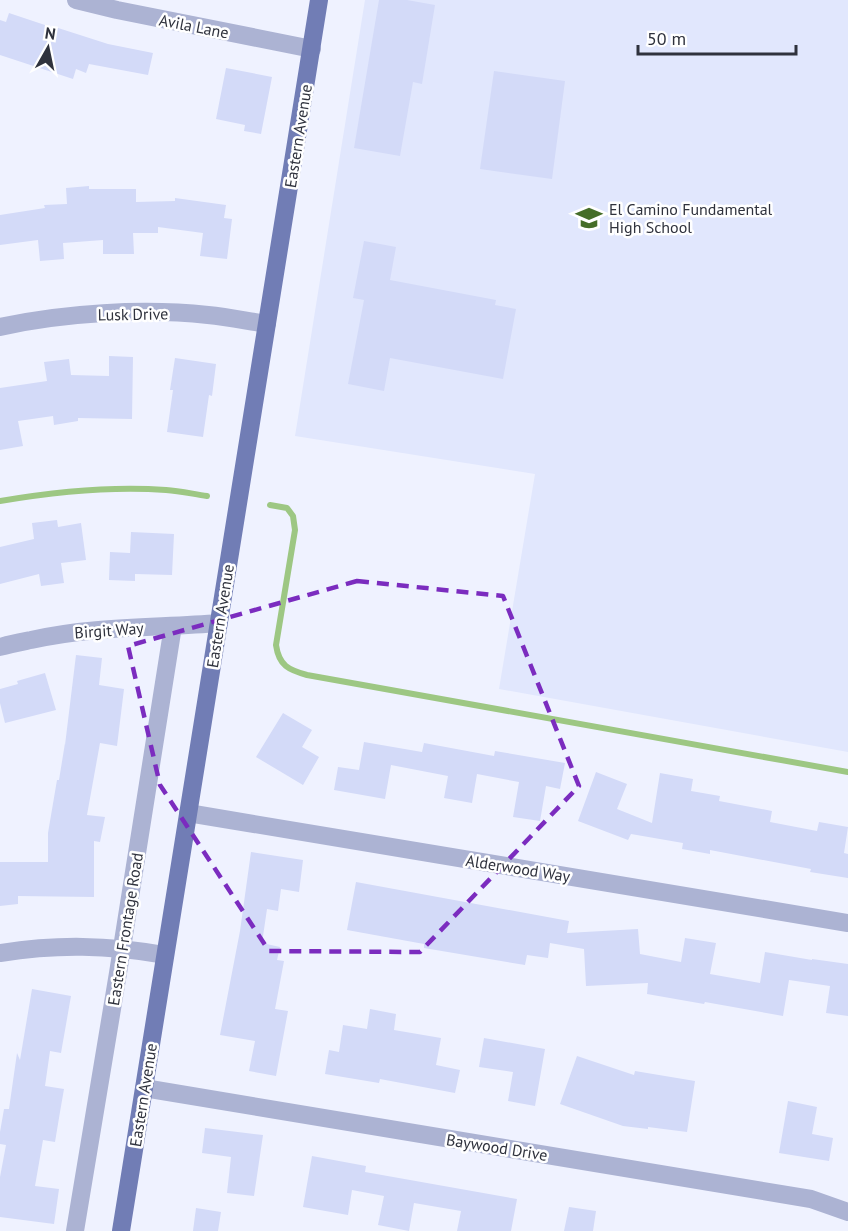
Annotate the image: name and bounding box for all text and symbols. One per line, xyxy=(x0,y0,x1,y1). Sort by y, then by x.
street label: Avila Lane xyxy=(158,9,230,43)
north arrow xyxy=(18,18,78,78)
scale bar xyxy=(638,18,796,56)
text: N xyxy=(44,22,57,44)
text: 50 m xyxy=(647,27,686,50)
street label: Eastern Avenue xyxy=(280,83,316,189)
place label: El Camino Fundamental High School xyxy=(609,199,773,237)
school or university icon: El Camino Fundamental High School xyxy=(574,203,604,233)
street label: Lusk Drive xyxy=(98,303,168,325)
street label: Eastern Avenue xyxy=(202,563,238,669)
street label: Birgit Way xyxy=(74,618,145,642)
street label: Alderwood Way xyxy=(464,850,572,886)
street label: Eastern Frontage Road xyxy=(103,851,147,1007)
street label: Eastern Avenue xyxy=(125,1042,161,1148)
street label: Baywood Drive xyxy=(445,1129,549,1165)

